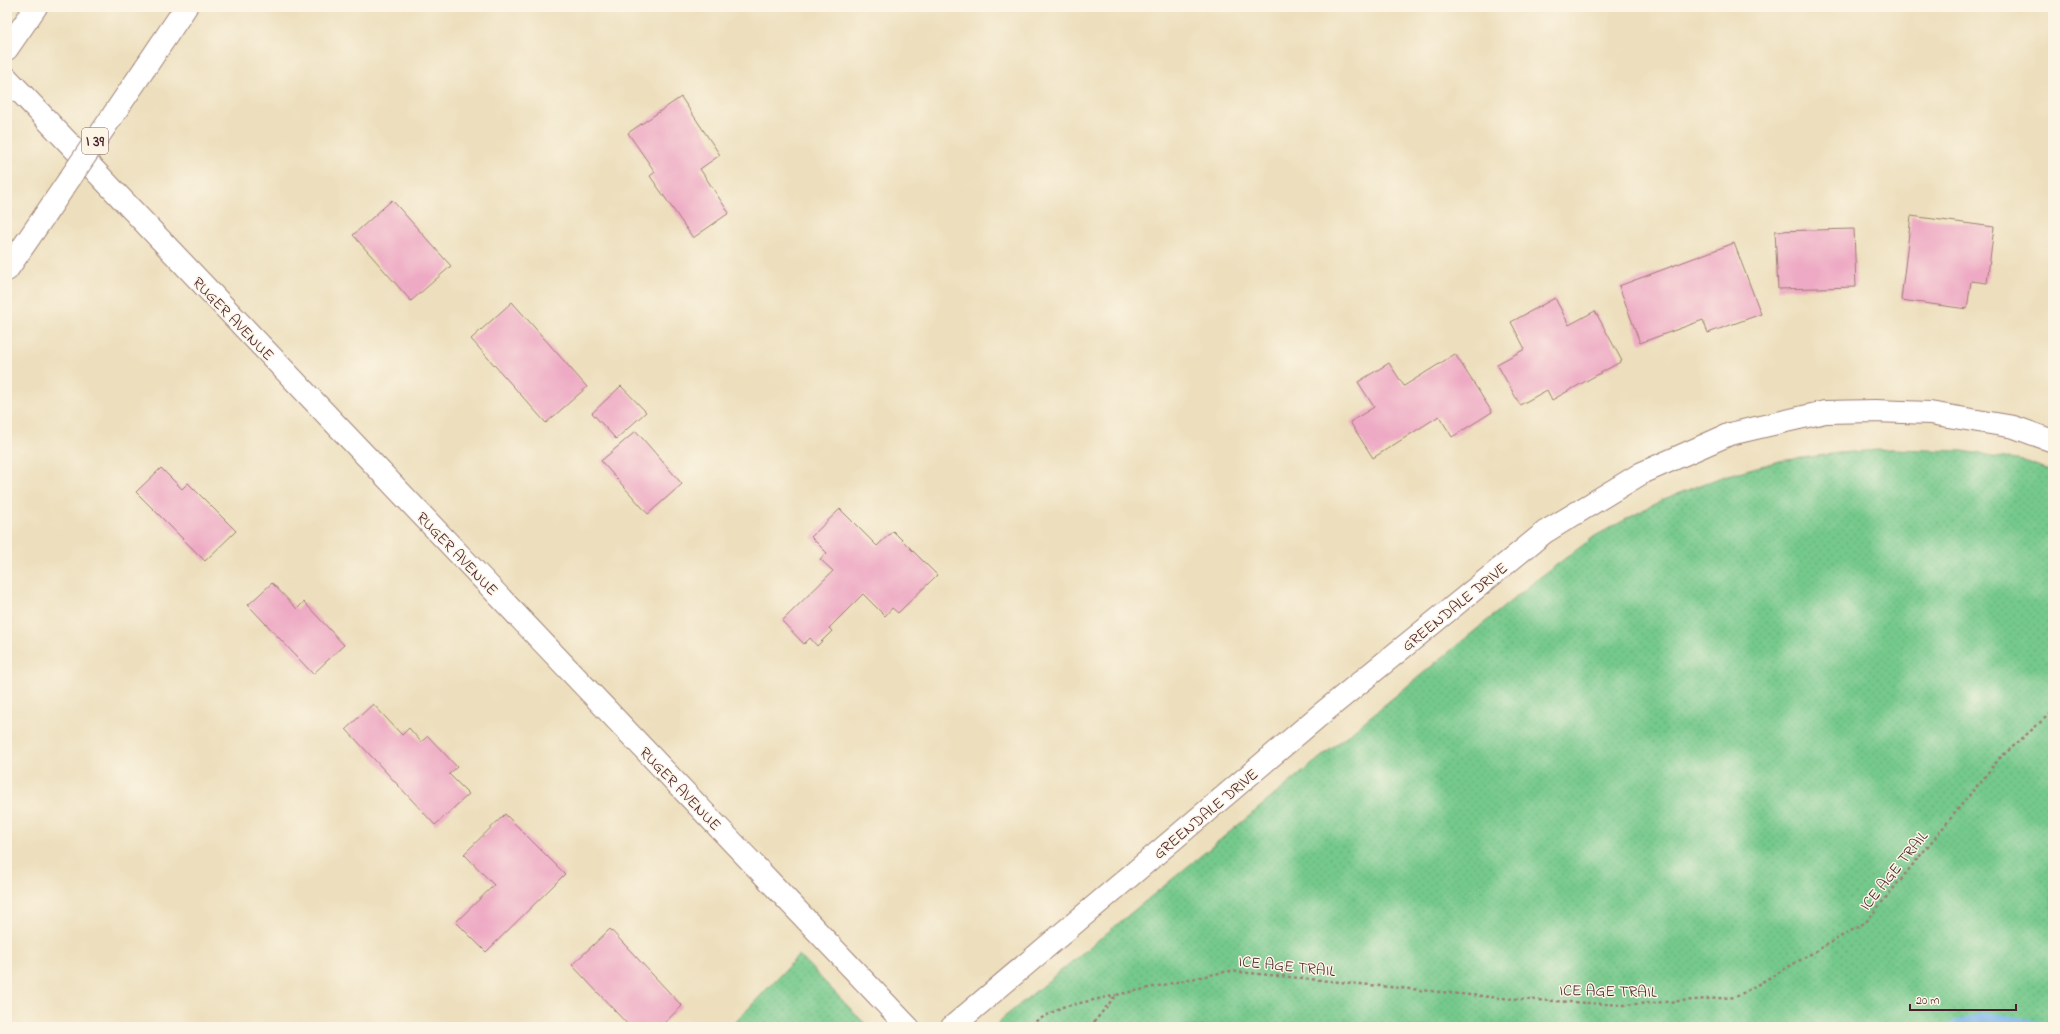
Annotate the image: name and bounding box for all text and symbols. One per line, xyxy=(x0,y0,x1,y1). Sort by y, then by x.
road number: I 39 xyxy=(82,128,108,154)
street label: RUGER AVENUE xyxy=(186,272,279,367)
street label: RUGER AVENUE xyxy=(410,507,503,602)
street label: GREENDALE DRIVE xyxy=(1397,557,1514,658)
street label: RUGER AVENUE xyxy=(633,742,726,837)
street label: GREENDALE DRIVE xyxy=(1148,763,1264,866)
street label: ICE AGE TRAIL xyxy=(1855,826,1935,917)
street label: ICE AGE TRAIL xyxy=(1237,950,1337,984)
street label: ICE AGE TRAIL xyxy=(1559,979,1657,1005)
scale bar xyxy=(1910,986,2016,1012)
text: 20 m xyxy=(1916,992,1939,1010)

